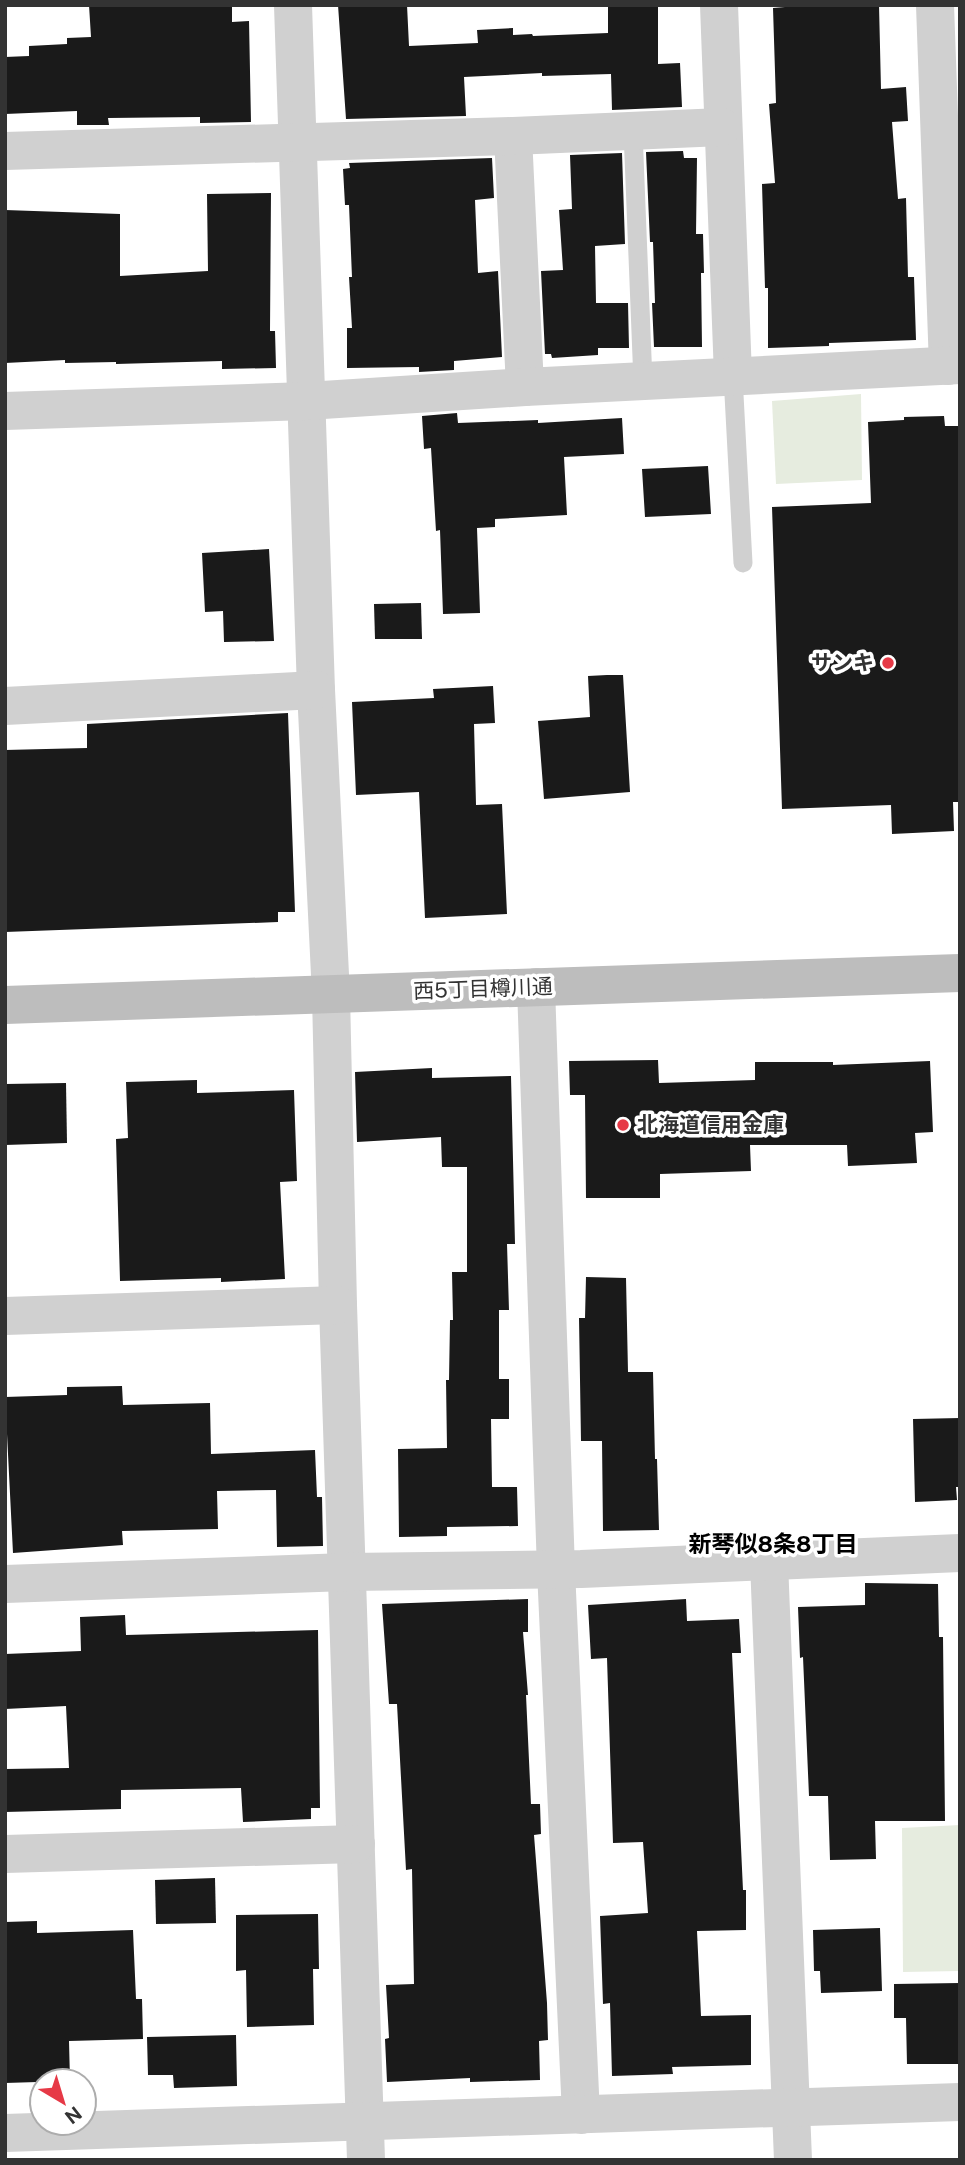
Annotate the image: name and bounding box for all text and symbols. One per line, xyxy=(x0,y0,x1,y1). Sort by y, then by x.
place label: サンキ xyxy=(811,650,874,675)
marker: サンキ xyxy=(880,655,896,671)
street label: 西5丁目樽川通 xyxy=(413,974,553,1003)
place label: 北海道信用金庫 xyxy=(637,1112,784,1137)
marker: 北海道信用金庫 xyxy=(615,1117,631,1133)
district label: 新琴似8条8丁目 xyxy=(689,1530,857,1557)
north arrow xyxy=(28,2067,98,2137)
text: N xyxy=(61,2102,86,2129)

